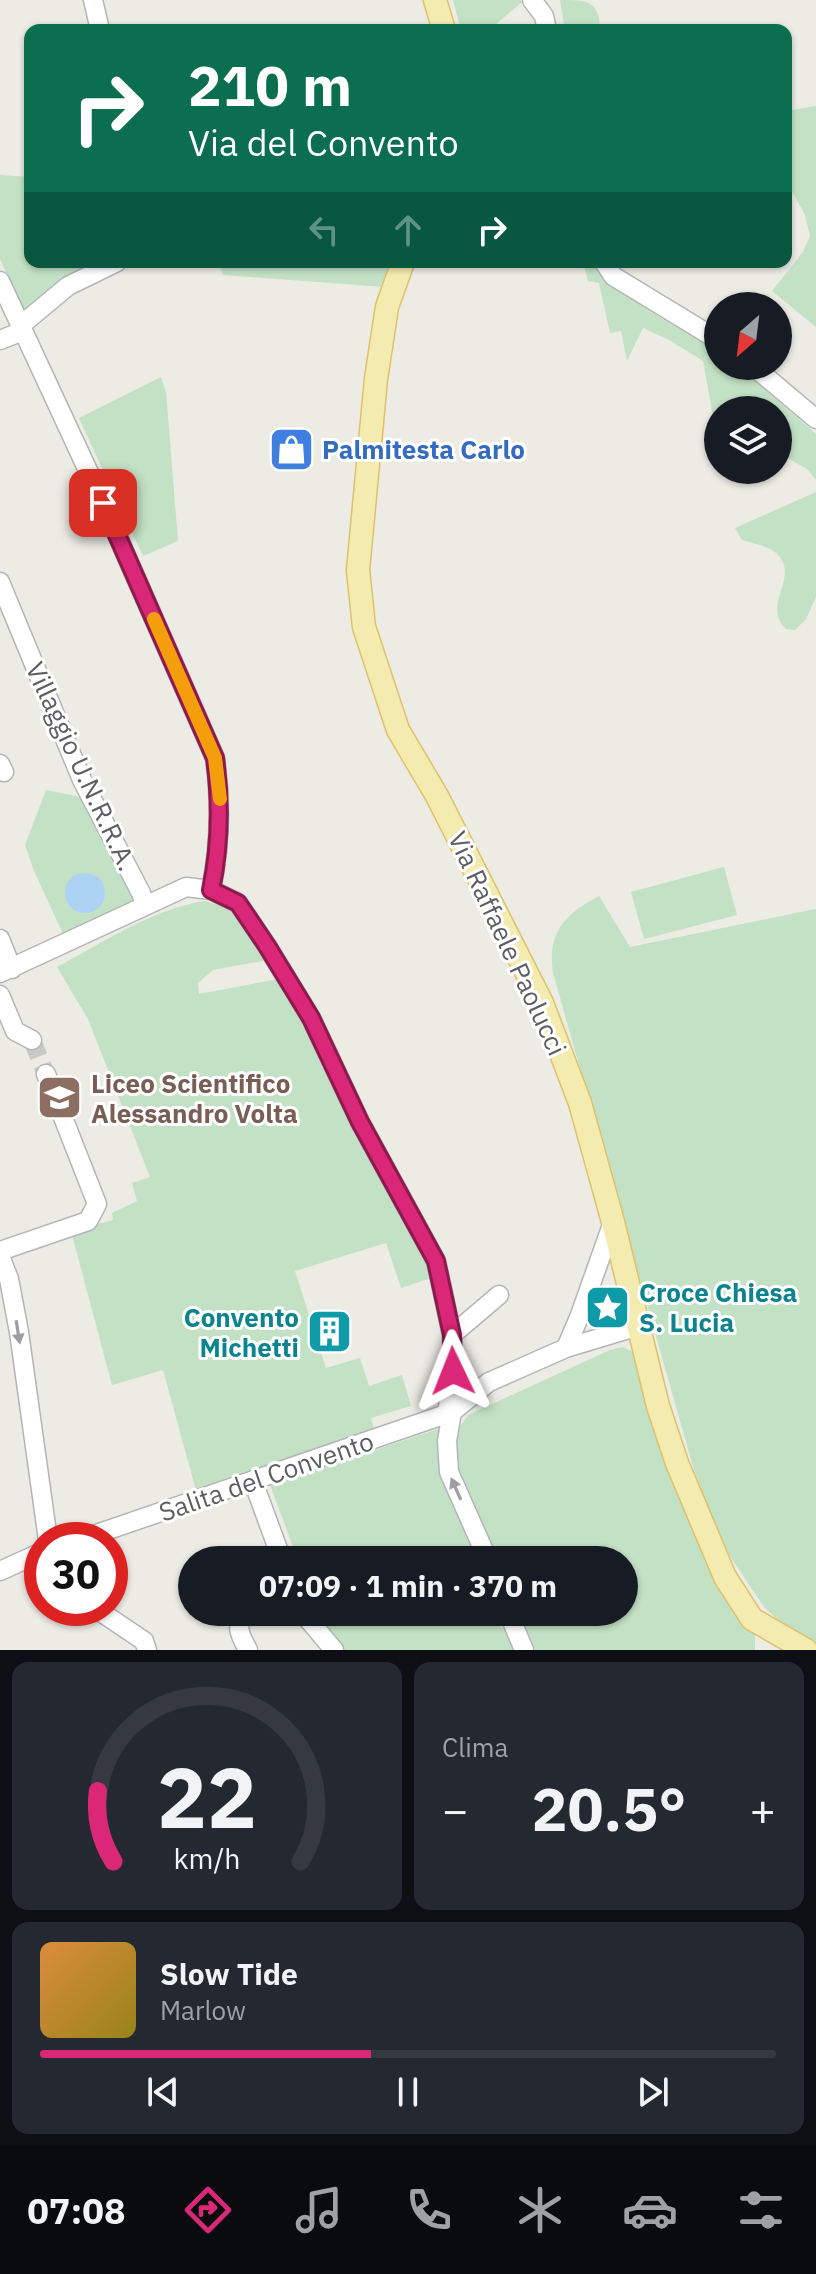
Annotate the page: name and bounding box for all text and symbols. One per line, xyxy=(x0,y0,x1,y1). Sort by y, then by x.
text: 210 m xyxy=(188,49,352,121)
icon: right xyxy=(56,56,160,160)
text: Via del Convento xyxy=(188,119,459,166)
icon: left xyxy=(302,208,346,252)
icon: ahead xyxy=(386,208,430,252)
icon: right xyxy=(470,208,514,252)
north arrow xyxy=(704,292,792,380)
map controls xyxy=(704,292,792,484)
button: layers xyxy=(704,396,792,484)
shop icon: Palmitesta Carlo xyxy=(267,425,315,473)
place label: Palmitesta Carlo xyxy=(322,432,525,466)
pin xyxy=(69,469,137,537)
icon: arrive xyxy=(81,481,125,525)
street label: Villaggio U.N.R.R.A. xyxy=(19,656,145,876)
street label: Via Raffaele Paolucci xyxy=(441,826,575,1060)
place label: Liceo Scientifico Alessandro Volta xyxy=(91,1066,298,1130)
school or university icon: Liceo Scientifico Alessandro Volta xyxy=(36,1074,84,1122)
place label: Croce Chiesa S. Lucia xyxy=(639,1275,798,1339)
place icon: Croce Chiesa S. Lucia xyxy=(584,1283,632,1331)
place label: Convento Michetti xyxy=(184,1300,299,1364)
building icon: Convento Michetti xyxy=(306,1308,354,1356)
one-way arrow xyxy=(13,1320,25,1345)
position arrow xyxy=(411,1329,495,1413)
street label: Salita del Convento xyxy=(154,1423,378,1529)
one-way arrow xyxy=(450,1477,463,1500)
speed limit sign: 30 xyxy=(24,1522,128,1626)
text: 07:09 · 1 min · 370 m xyxy=(259,1566,557,1605)
text: Clima xyxy=(442,1730,508,1764)
text: 22 xyxy=(157,1743,257,1851)
text: 20.5° xyxy=(532,1769,686,1848)
text: − xyxy=(442,1781,468,1838)
text: + xyxy=(750,1781,776,1838)
text: km/h xyxy=(173,1840,241,1877)
text: Slow Tide xyxy=(160,1954,298,1993)
text: Marlow xyxy=(160,1993,246,2027)
icon: previous xyxy=(141,2070,185,2114)
icon: pause xyxy=(386,2070,430,2114)
icon: next xyxy=(631,2070,675,2114)
icon: directions xyxy=(180,2182,236,2238)
icon: music xyxy=(291,2182,347,2238)
icon: phone xyxy=(401,2182,457,2238)
icon: climate xyxy=(512,2182,568,2238)
icon: car xyxy=(622,2182,678,2238)
icon: filters xyxy=(733,2182,789,2238)
text: 07:08 xyxy=(27,2187,126,2234)

